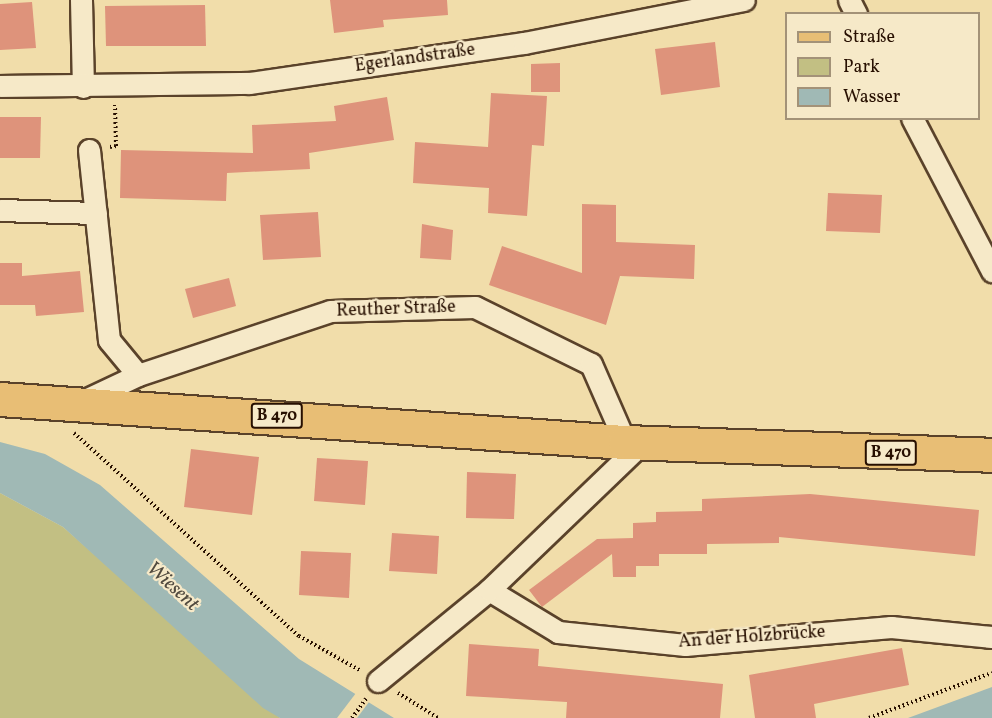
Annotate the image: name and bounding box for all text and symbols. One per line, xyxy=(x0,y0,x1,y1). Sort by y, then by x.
legend xyxy=(785,12,980,120)
text: Straße xyxy=(843,25,895,50)
street label: Egerlandstraße xyxy=(354,40,476,78)
text: Park xyxy=(843,55,880,80)
text: Wasser xyxy=(843,85,900,110)
street label: Reuther Straße xyxy=(336,297,456,323)
road number: B 470 xyxy=(250,403,304,429)
road number: B 470 xyxy=(864,440,918,466)
water label: Wiesent xyxy=(141,557,203,617)
street label: An der Holzbrücke xyxy=(678,622,826,654)

